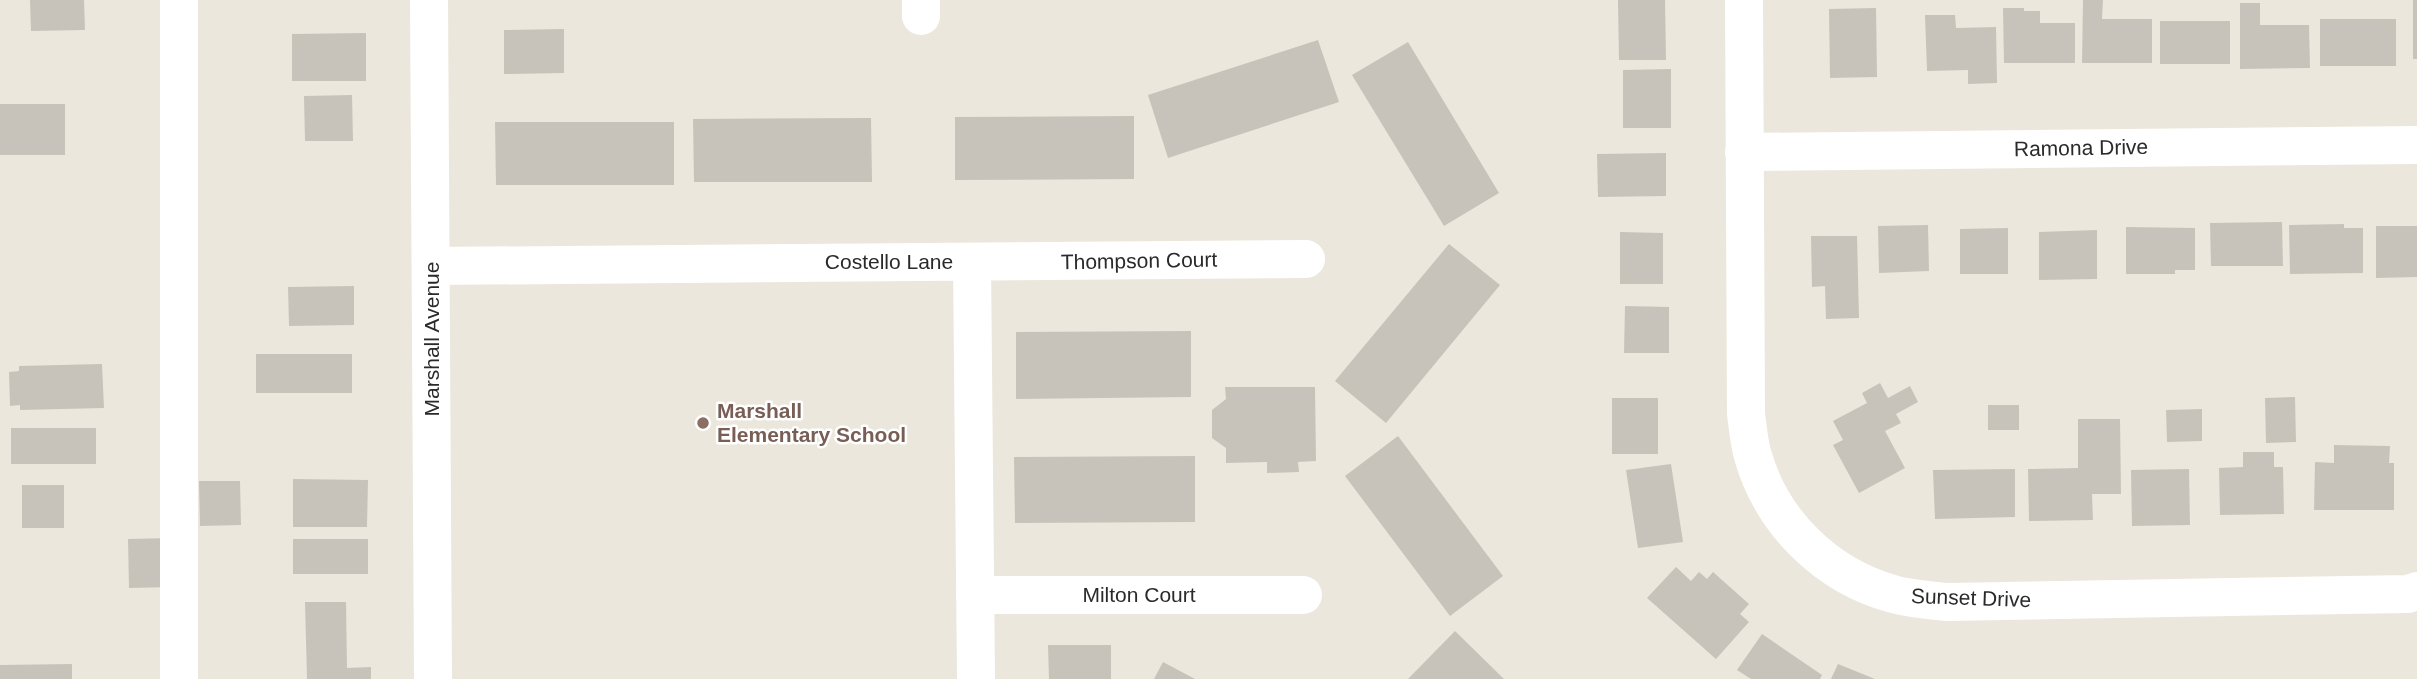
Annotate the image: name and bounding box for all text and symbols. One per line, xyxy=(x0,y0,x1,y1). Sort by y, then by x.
street label: Ramona Drive xyxy=(2014,135,2148,160)
street label: Thompson Court xyxy=(1061,248,1218,273)
street label: Costello Lane xyxy=(825,250,953,273)
street label: Marshall Avenue xyxy=(420,262,443,416)
place label: Marshall Elementary School xyxy=(717,399,906,446)
marker: Marshall Elementary School xyxy=(695,415,711,431)
street label: Milton Court xyxy=(1082,583,1196,606)
street label: Sunset Drive xyxy=(1911,584,2031,611)

